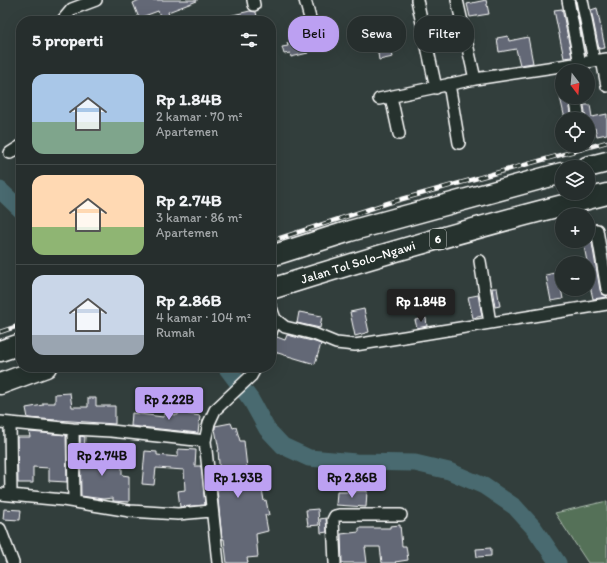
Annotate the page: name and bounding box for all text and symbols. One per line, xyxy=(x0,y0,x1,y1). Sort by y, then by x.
chip: Beli xyxy=(288,16,339,52)
chip: Sewa xyxy=(347,16,406,52)
chip: Filter xyxy=(414,16,474,52)
icon: filters xyxy=(238,29,260,51)
text: 5 properti xyxy=(32,30,103,50)
north arrow xyxy=(555,64,595,104)
map controls xyxy=(555,64,595,296)
text: Rp 1.84B xyxy=(156,89,222,109)
icon: home xyxy=(64,90,112,138)
text: 2 kamar · 70 m² xyxy=(156,109,243,124)
button: locate xyxy=(555,112,595,152)
text: Apartemen xyxy=(156,124,218,139)
button: layers xyxy=(555,160,595,200)
text: Rp 2.74B xyxy=(156,190,222,210)
icon: home xyxy=(64,191,112,239)
button: + xyxy=(555,208,595,248)
text: 3 kamar · 86 m² xyxy=(156,210,242,225)
text: Apartemen xyxy=(156,225,218,240)
road number: 6 xyxy=(430,229,446,249)
street label: Jalan Tol Solo–Ngawi xyxy=(299,237,417,287)
button: − xyxy=(555,256,595,296)
pin: Rp 1.84B xyxy=(380,289,462,323)
text: Rp 2.86B xyxy=(156,290,222,310)
icon: home xyxy=(64,291,112,339)
text: Rp 1.84B xyxy=(396,294,446,309)
text: 4 kamar · 104 m² xyxy=(156,310,251,325)
text: Rumah xyxy=(156,325,195,340)
pin: Rp 2.22B xyxy=(128,387,210,421)
text: Rp 2.22B xyxy=(144,392,194,407)
pin: Rp 2.74B xyxy=(61,443,143,477)
text: Rp 2.74B xyxy=(77,448,127,463)
pin: Rp 1.93B xyxy=(197,465,279,499)
pin: Rp 2.86B xyxy=(311,465,393,499)
text: Rp 1.93B xyxy=(213,470,263,485)
text: Rp 2.86B xyxy=(327,470,377,485)

